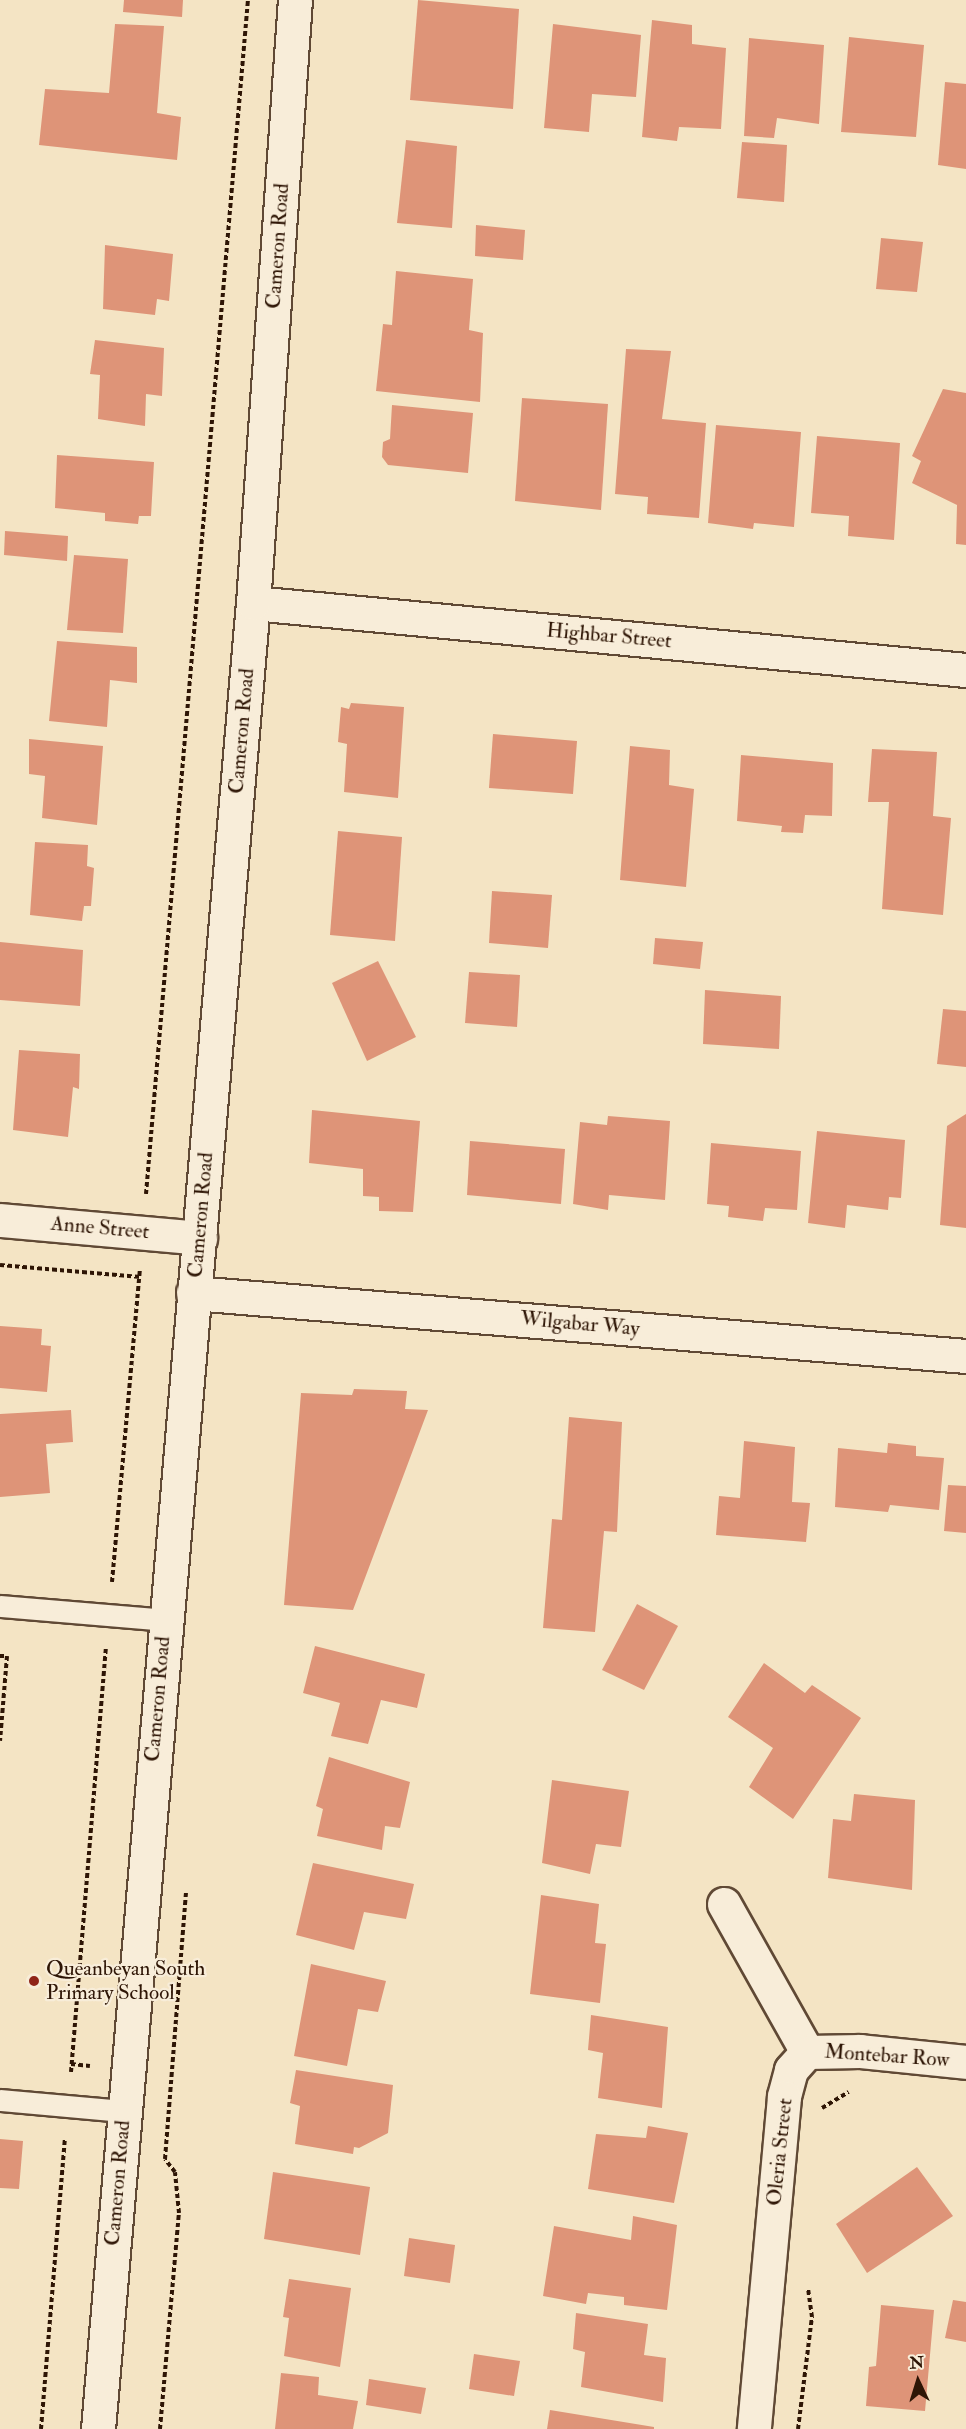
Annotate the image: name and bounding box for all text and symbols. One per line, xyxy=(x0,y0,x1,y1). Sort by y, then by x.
street label: Cameron Road xyxy=(261,182,295,310)
street label: Highbar Street xyxy=(545,618,673,654)
street label: Cameron Road xyxy=(224,667,260,795)
street label: Cameron Road xyxy=(183,1151,219,1279)
street label: Anne Street xyxy=(50,1211,150,1245)
street label: Wilgabar Way xyxy=(519,1306,641,1342)
street label: Cameron Road xyxy=(140,1635,176,1763)
place label: Queanbeyan South Primary School xyxy=(46,1956,205,2006)
marker: Queanbeyan South Primary School xyxy=(27,1974,41,1988)
street label: Montebar Row xyxy=(824,2039,950,2073)
street label: Oleria Street xyxy=(762,2097,798,2207)
street label: Cameron Road xyxy=(100,2119,136,2247)
north arrow xyxy=(888,2351,948,2411)
text: N xyxy=(909,2353,925,2374)

